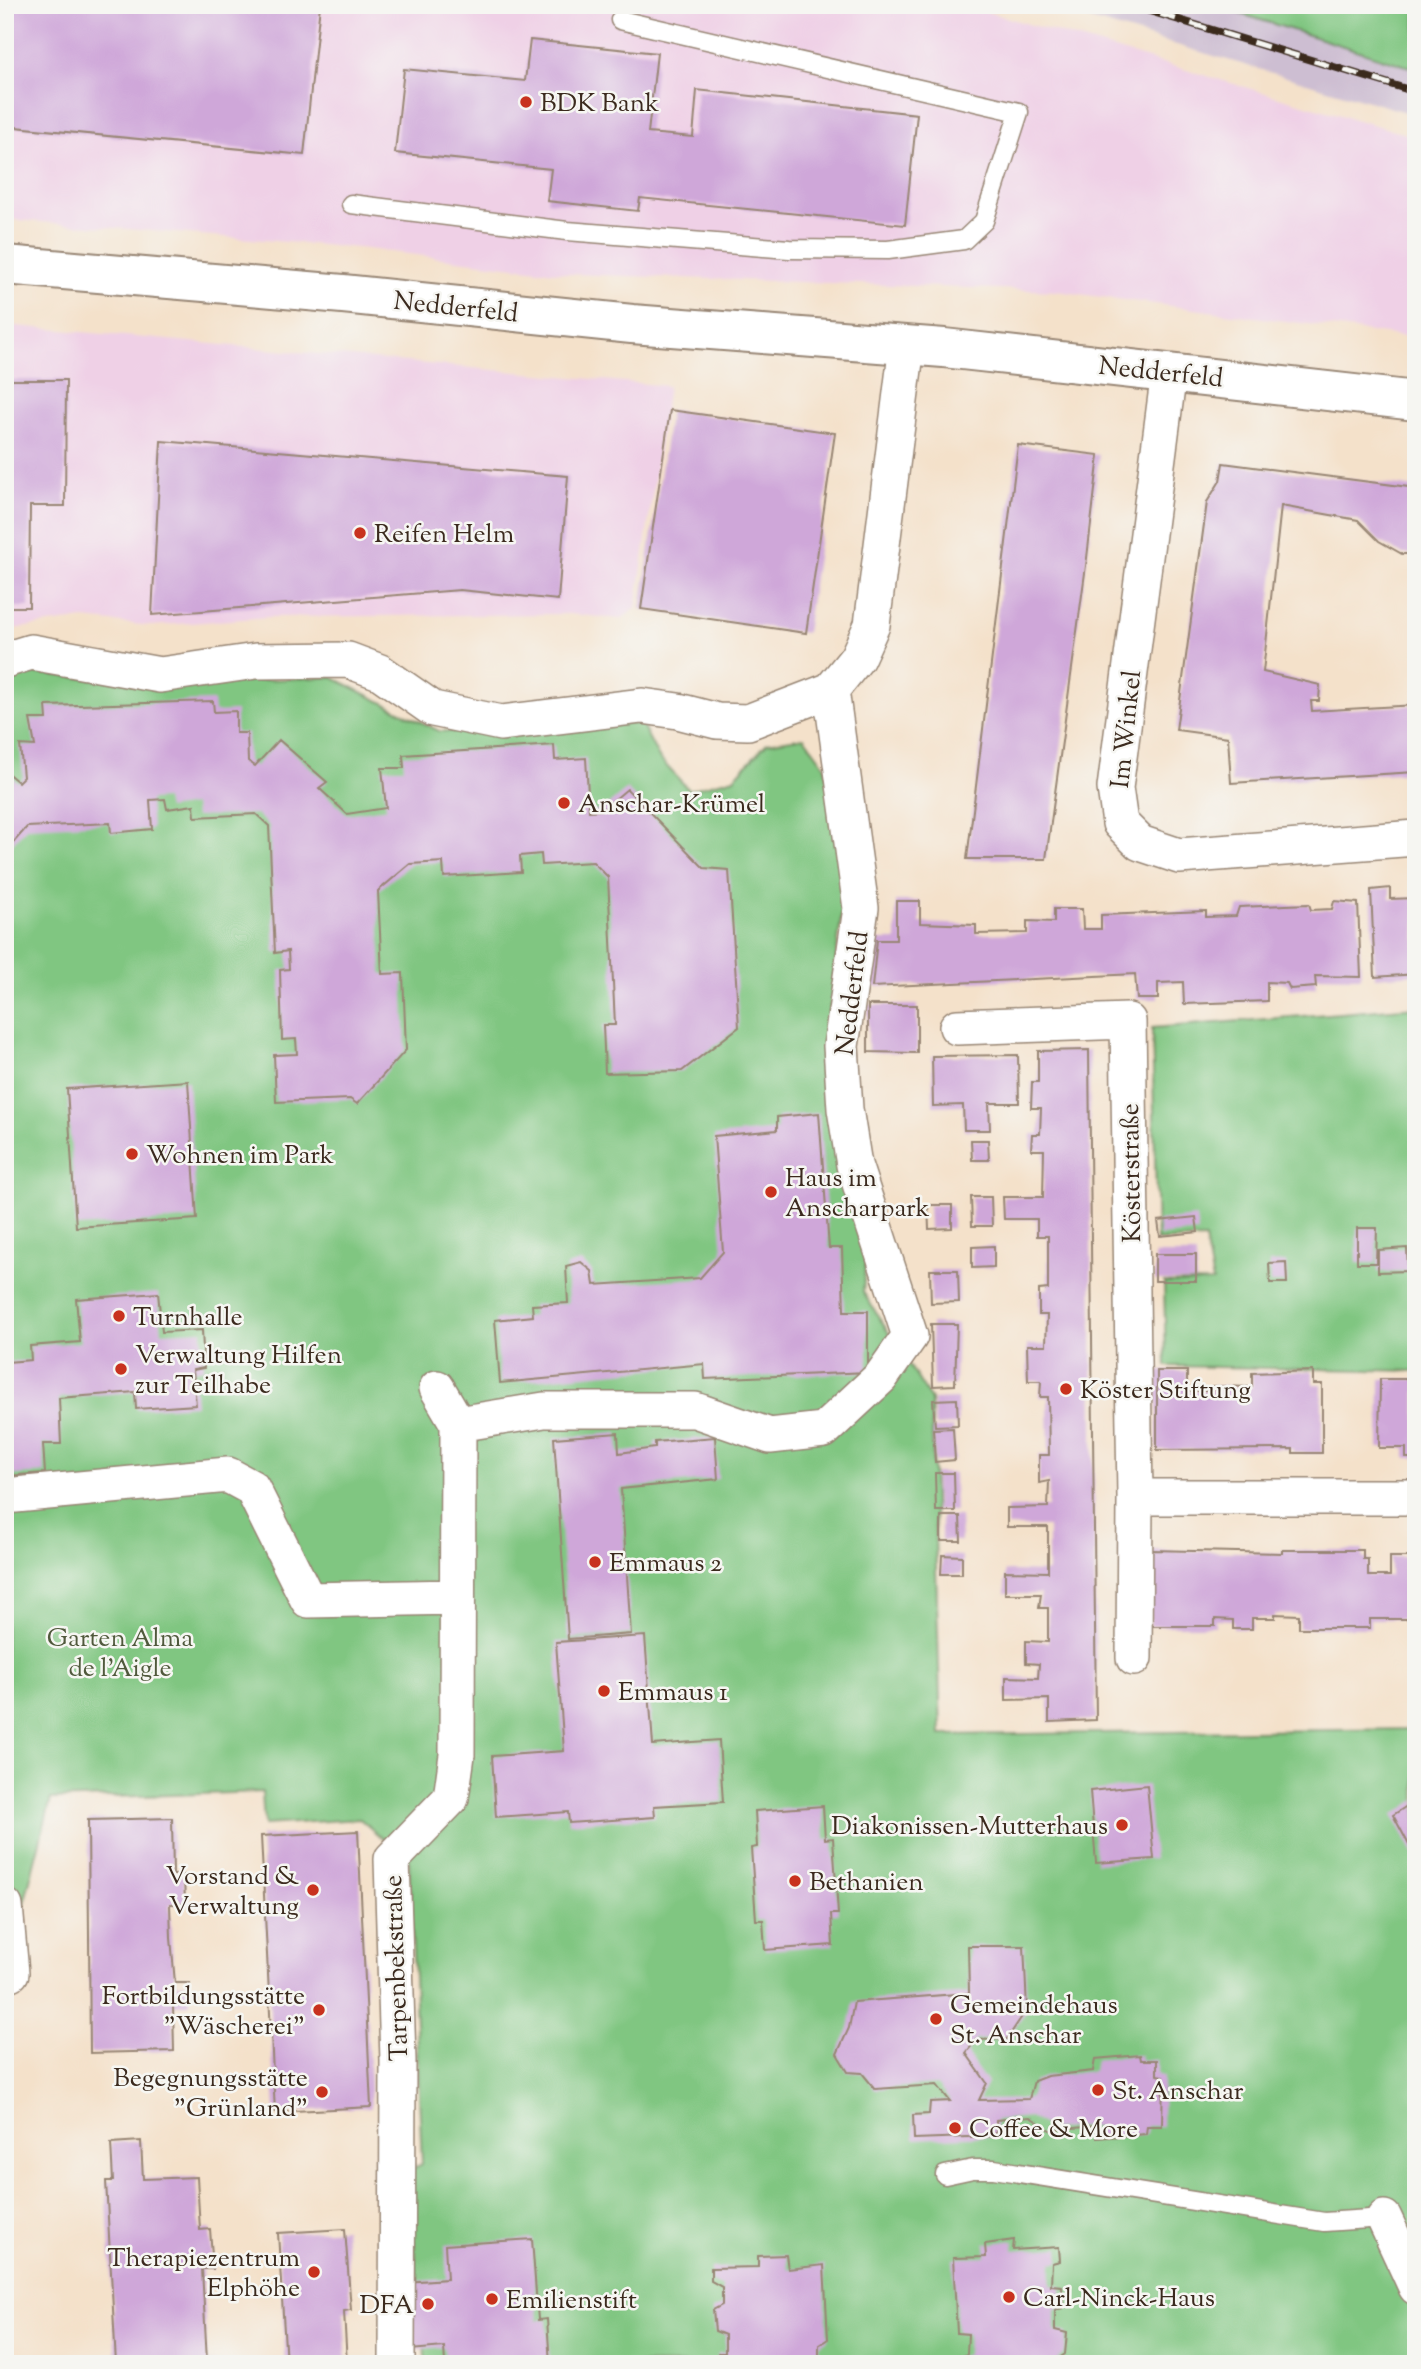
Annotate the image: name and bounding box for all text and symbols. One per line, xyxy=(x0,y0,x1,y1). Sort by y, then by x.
place label: BDK Bank xyxy=(540,86,659,123)
marker: BDK Bank xyxy=(518,94,534,110)
street label: Nedderfeld xyxy=(391,284,520,333)
street label: Nedderfeld xyxy=(1096,349,1225,398)
place label: Reifen Helm xyxy=(374,517,514,554)
marker: Reifen Helm xyxy=(352,525,368,541)
street label: Im Winkel xyxy=(1103,668,1152,790)
place label: Anschar-Krümel xyxy=(578,787,765,824)
marker: Anschar-Krümel xyxy=(556,795,572,811)
street label: Nedderfeld xyxy=(827,929,880,1058)
street label: Kösterstraße xyxy=(1113,1103,1152,1243)
place label: Wohnen im Park xyxy=(146,1138,334,1175)
marker: Wohnen im Park xyxy=(124,1146,140,1162)
place label: Haus im Anscharpark xyxy=(785,1161,930,1228)
marker: Haus im Anscharpark xyxy=(763,1184,779,1200)
place label: Turnhalle xyxy=(133,1300,243,1337)
marker: Turnhalle xyxy=(111,1308,127,1324)
place label: Verwaltung Hilfen zur Teilhabe xyxy=(135,1338,342,1405)
marker: Verwaltung Hilfen zur Teilhabe xyxy=(113,1361,129,1377)
place label: Köster Stiftung xyxy=(1080,1373,1251,1410)
marker: Köster Stiftung xyxy=(1058,1381,1074,1397)
place label: Emmaus 2 xyxy=(609,1546,722,1583)
marker: Emmaus 2 xyxy=(587,1554,603,1570)
park label: Garten Alma de l'Aigle xyxy=(47,1621,193,1688)
place label: Emmaus 1 xyxy=(618,1675,728,1712)
marker: Emmaus 1 xyxy=(596,1683,612,1699)
place label: Diakonissen-Mutterhaus xyxy=(831,1809,1108,1846)
marker: Diakonissen-Mutterhaus xyxy=(1114,1817,1130,1833)
place label: Vorstand & Verwaltung xyxy=(166,1859,299,1926)
place label: Bethanien xyxy=(809,1865,924,1902)
marker: Bethanien xyxy=(787,1873,803,1889)
street label: Tarpenbekstraße xyxy=(376,1874,419,2062)
marker: Vorstand & Verwaltung xyxy=(305,1882,321,1898)
place label: Fortbildungsstätte "Wäscherei" xyxy=(102,1979,305,2046)
place label: Gemeindehaus St. Anschar xyxy=(950,1988,1118,2055)
marker: Fortbildungsstätte "Wäscherei" xyxy=(311,2002,327,2018)
marker: Gemeindehaus St. Anschar xyxy=(928,2011,944,2027)
place label: Begegnungsstätte "Grünland" xyxy=(113,2061,308,2128)
place label: St. Anschar xyxy=(1112,2074,1244,2111)
marker: St. Anschar xyxy=(1090,2082,1106,2098)
marker: Begegnungsstätte "Grünland" xyxy=(314,2084,330,2100)
place label: Coffee & More xyxy=(969,2112,1138,2149)
marker: Coffee & More xyxy=(947,2120,963,2136)
place label: Therapiezentrum Elphöhe xyxy=(107,2241,300,2308)
marker: Therapiezentrum Elphöhe xyxy=(306,2264,322,2280)
place label: Carl-Ninck-Haus xyxy=(1023,2281,1215,2318)
place label: Emilienstift xyxy=(506,2283,637,2320)
place label: DFA xyxy=(359,2288,414,2325)
marker: Carl-Ninck-Haus xyxy=(1001,2289,1017,2305)
marker: Emilienstift xyxy=(484,2291,500,2307)
marker: DFA xyxy=(420,2296,436,2312)

